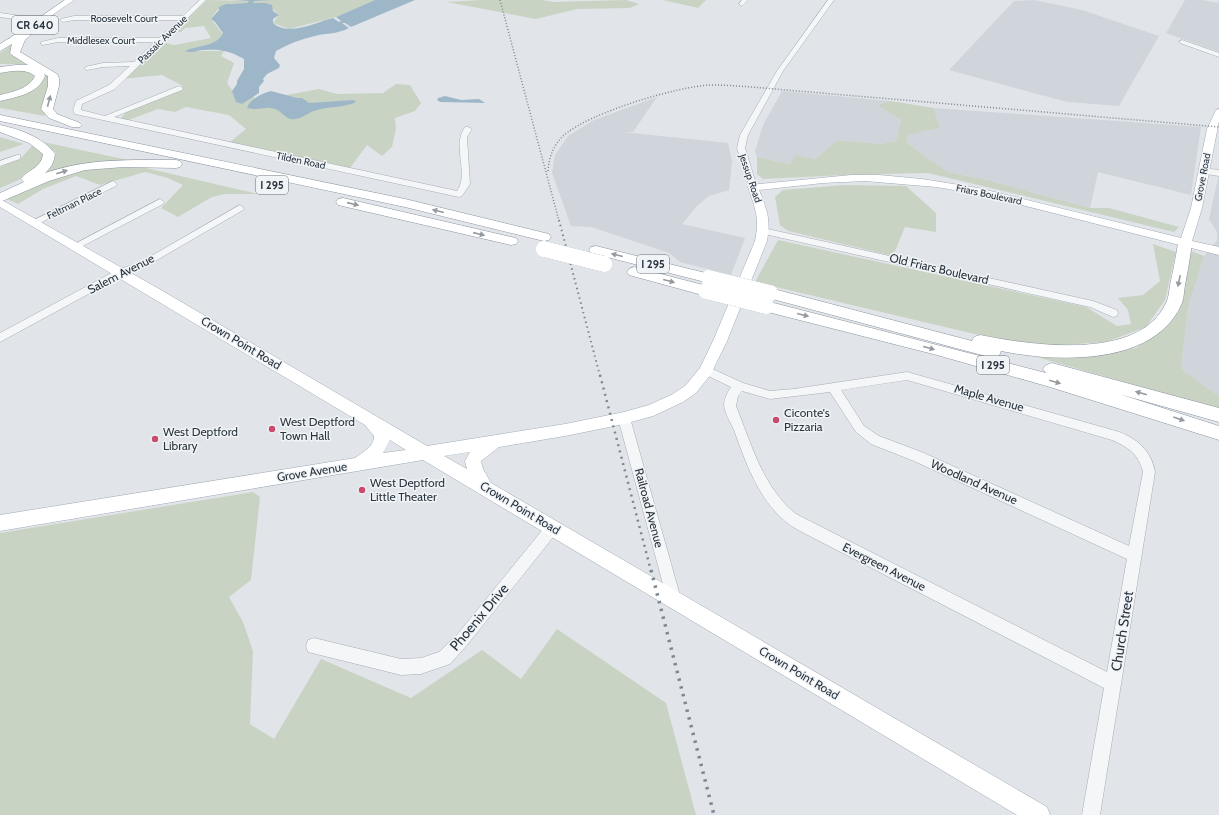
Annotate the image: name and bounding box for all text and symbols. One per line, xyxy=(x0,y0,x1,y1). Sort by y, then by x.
street label: Roosevelt Court xyxy=(90,12,158,25)
street label: Passaic Avenue xyxy=(135,12,190,66)
road number: CR 640 xyxy=(12,16,58,34)
street label: Middlesex Court xyxy=(67,34,136,47)
one-way arrow xyxy=(46,94,52,106)
street label: Tilden Road xyxy=(275,149,327,172)
street label: Jessup Road xyxy=(736,151,765,204)
street label: Grove Road xyxy=(1191,152,1214,202)
one-way arrow xyxy=(56,169,68,175)
road number: I 295 xyxy=(256,176,288,194)
street label: Friars Boulevard xyxy=(955,181,1023,208)
street label: Feltman Place xyxy=(45,185,104,222)
one-way arrow xyxy=(346,202,359,208)
one-way arrow xyxy=(432,208,444,214)
one-way arrow xyxy=(473,231,485,237)
street label: Salem Avenue xyxy=(85,250,157,297)
street label: Old Friars Boulevard xyxy=(888,250,990,287)
one-way arrow xyxy=(611,251,623,257)
road number: I 295 xyxy=(637,255,669,273)
one-way arrow xyxy=(1175,275,1181,287)
one-way arrow xyxy=(663,278,675,284)
street label: Crown Point Road xyxy=(198,313,284,372)
one-way arrow xyxy=(797,313,810,319)
one-way arrow xyxy=(923,345,935,351)
road number: I 295 xyxy=(977,356,1009,374)
one-way arrow xyxy=(1049,379,1061,385)
street label: Maple Avenue xyxy=(953,380,1026,415)
one-way arrow xyxy=(1135,390,1147,396)
place label: Ciconte's Pizzaria xyxy=(784,405,830,434)
place label: West Deptford Town Hall xyxy=(280,414,355,443)
marker: Ciconte's Pizzaria xyxy=(771,415,781,425)
one-way arrow xyxy=(1174,417,1186,423)
place label: West Deptford Library xyxy=(163,424,238,453)
marker: West Deptford Town Hall xyxy=(267,424,277,434)
marker: West Deptford Library xyxy=(150,434,160,444)
street label: Woodland Avenue xyxy=(928,456,1020,507)
street label: Grove Avenue xyxy=(276,459,348,484)
street label: Railroad Avenue xyxy=(632,466,667,549)
place label: West Deptford Little Theater xyxy=(370,475,445,504)
street label: Crown Point Road xyxy=(477,478,563,537)
marker: West Deptford Little Theater xyxy=(357,485,367,495)
street label: Evergreen Avenue xyxy=(840,539,928,594)
street label: Phoenix Drive xyxy=(446,580,512,654)
street label: Church Street xyxy=(1107,589,1137,672)
street label: Crown Point Road xyxy=(756,643,842,702)

